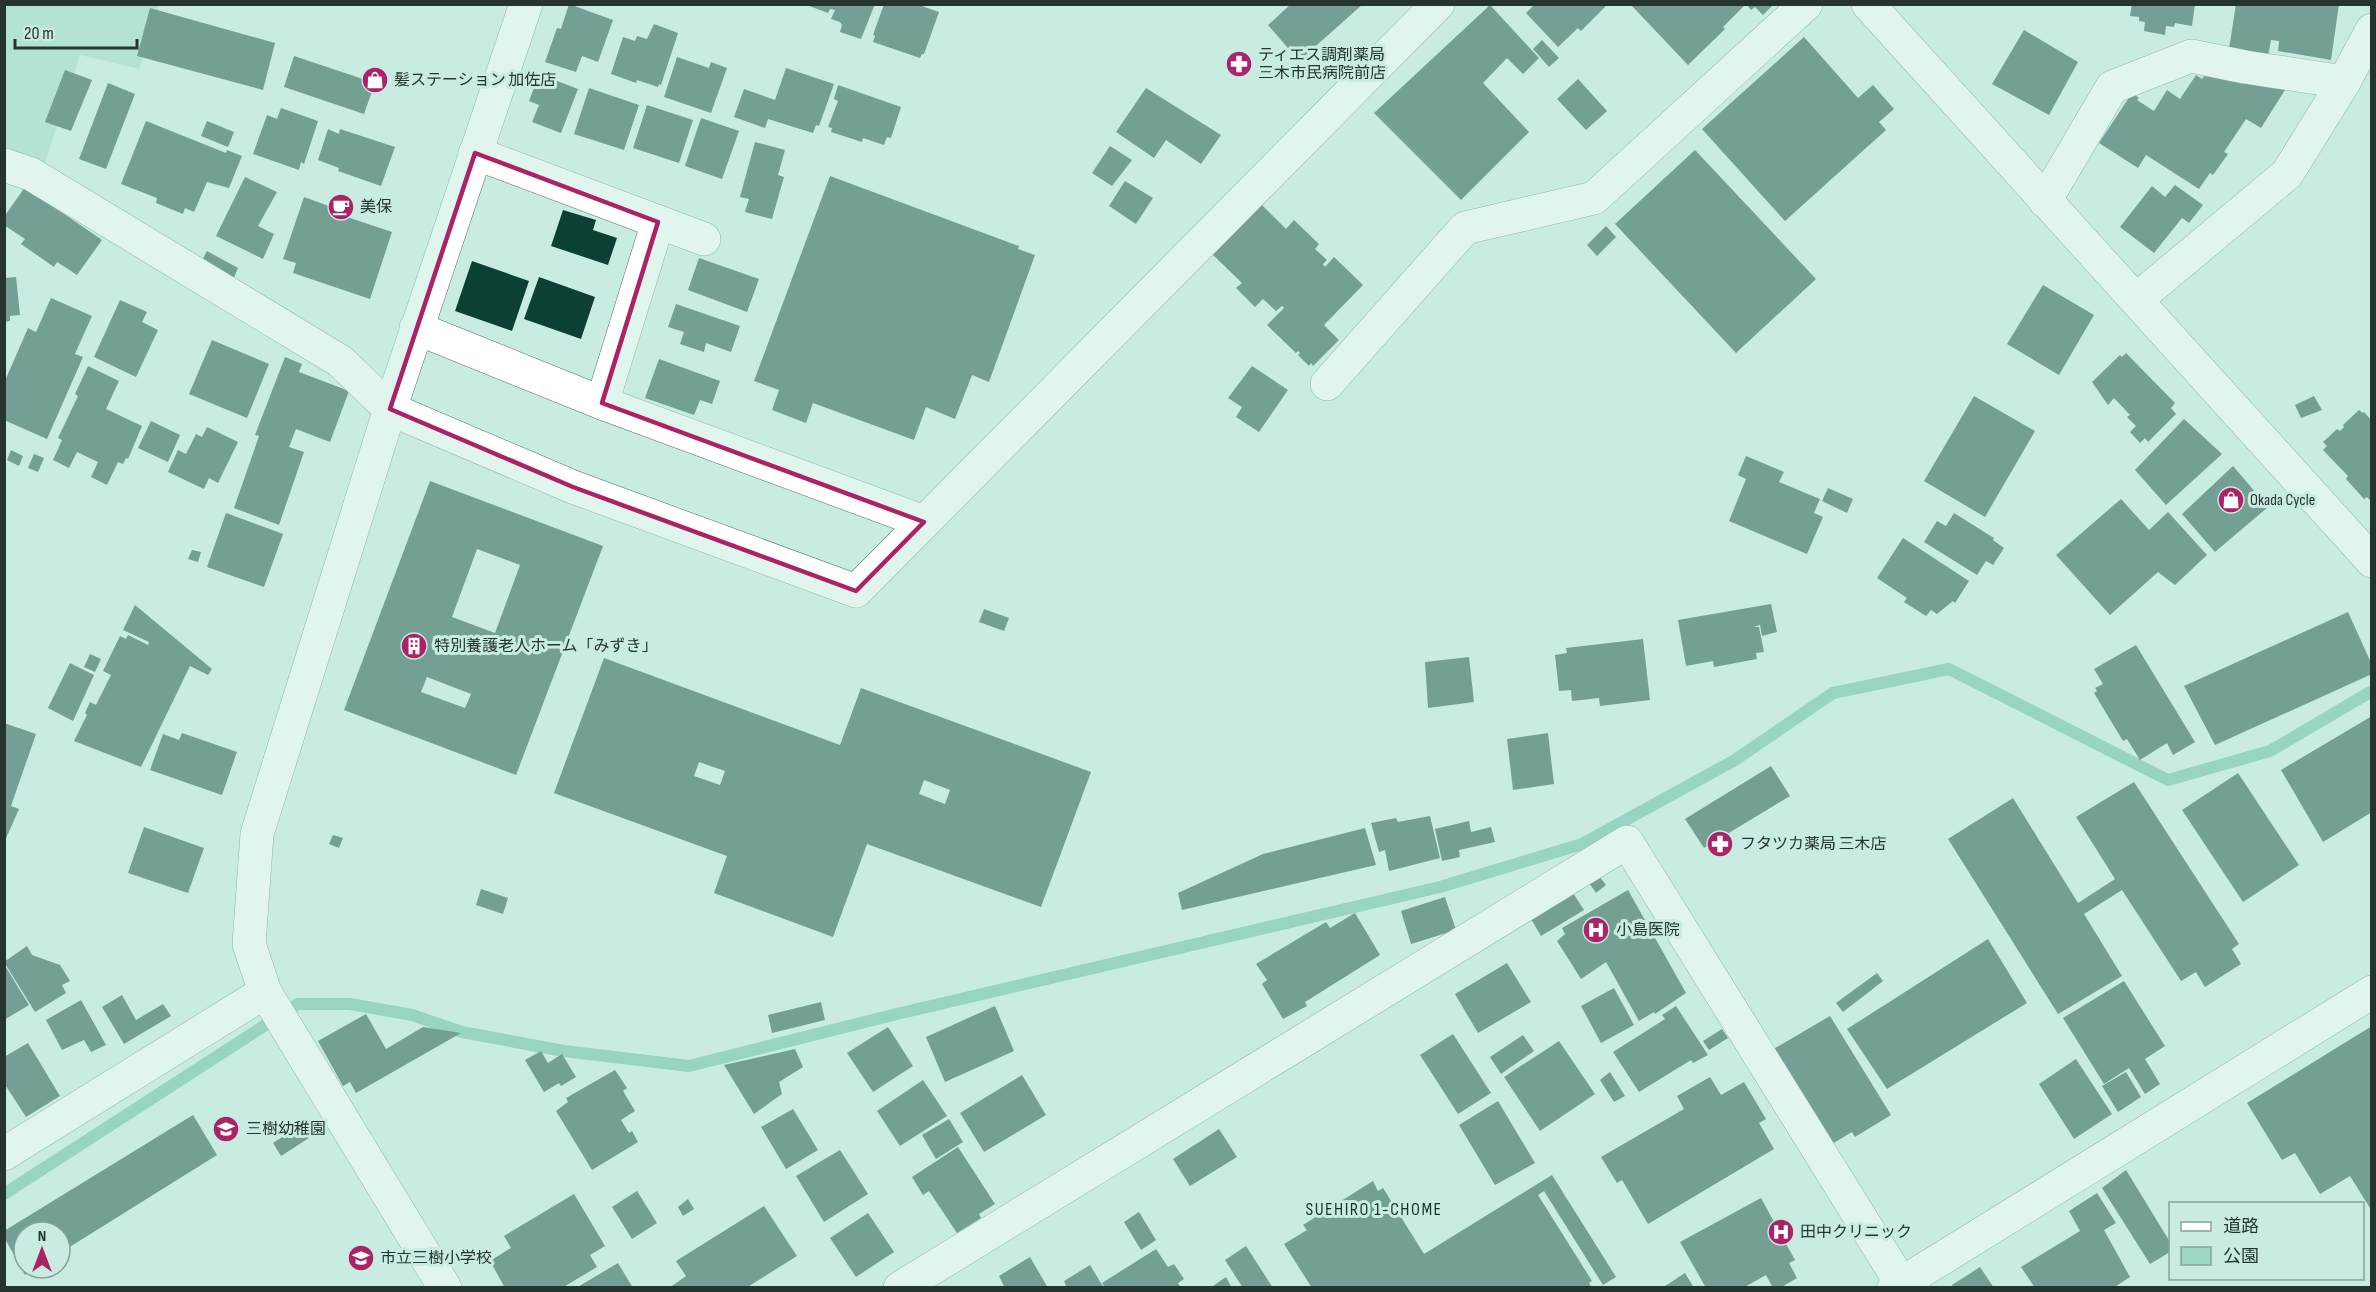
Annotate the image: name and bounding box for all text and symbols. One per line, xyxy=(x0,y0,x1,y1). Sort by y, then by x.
scale bar xyxy=(15,12,136,50)
text: 20 m xyxy=(24,23,54,44)
place label: ティエス調剤薬局 三木市民病院前店 xyxy=(1258,46,1386,83)
pharmacy icon: ティエス調剤薬局 三木市民病院前店 xyxy=(1224,49,1254,79)
shop icon: 髪ステーション 加佐店 xyxy=(360,65,390,95)
place label: 髪ステーション 加佐店 xyxy=(394,71,556,90)
cafe icon: 美保 xyxy=(326,192,356,222)
place label: 美保 xyxy=(360,198,392,217)
shop icon: Okada Cycle xyxy=(2216,485,2246,515)
place label: Okada Cycle xyxy=(2250,491,2315,510)
building icon: 特別養護老人ホーム「みずき」 xyxy=(399,631,429,661)
place label: 特別養護老人ホーム「みずき」 xyxy=(434,637,658,656)
pharmacy icon: フタツカ薬局 三木店 xyxy=(1705,829,1735,859)
place label: フタツカ薬局 三木店 xyxy=(1740,835,1887,854)
hospital icon: 小島医院 xyxy=(1581,915,1611,945)
place label: 小島医院 xyxy=(1616,921,1680,940)
school or university icon: 三樹幼稚園 xyxy=(211,1114,241,1144)
place label: 三樹幼稚園 xyxy=(246,1120,326,1139)
district label: SUEHIRO 1-CHOME xyxy=(1305,1199,1443,1220)
legend xyxy=(2169,1202,2364,1280)
text: 道路 xyxy=(2223,1216,2259,1237)
hospital icon: 田中クリニック xyxy=(1766,1217,1796,1247)
north arrow xyxy=(12,1220,72,1280)
place label: 田中クリニック xyxy=(1800,1223,1912,1242)
text: N xyxy=(38,1227,46,1246)
school or university icon: 市立三樹小学校 xyxy=(346,1243,376,1273)
text: 公園 xyxy=(2223,1246,2259,1267)
place label: 市立三樹小学校 xyxy=(380,1249,492,1268)

